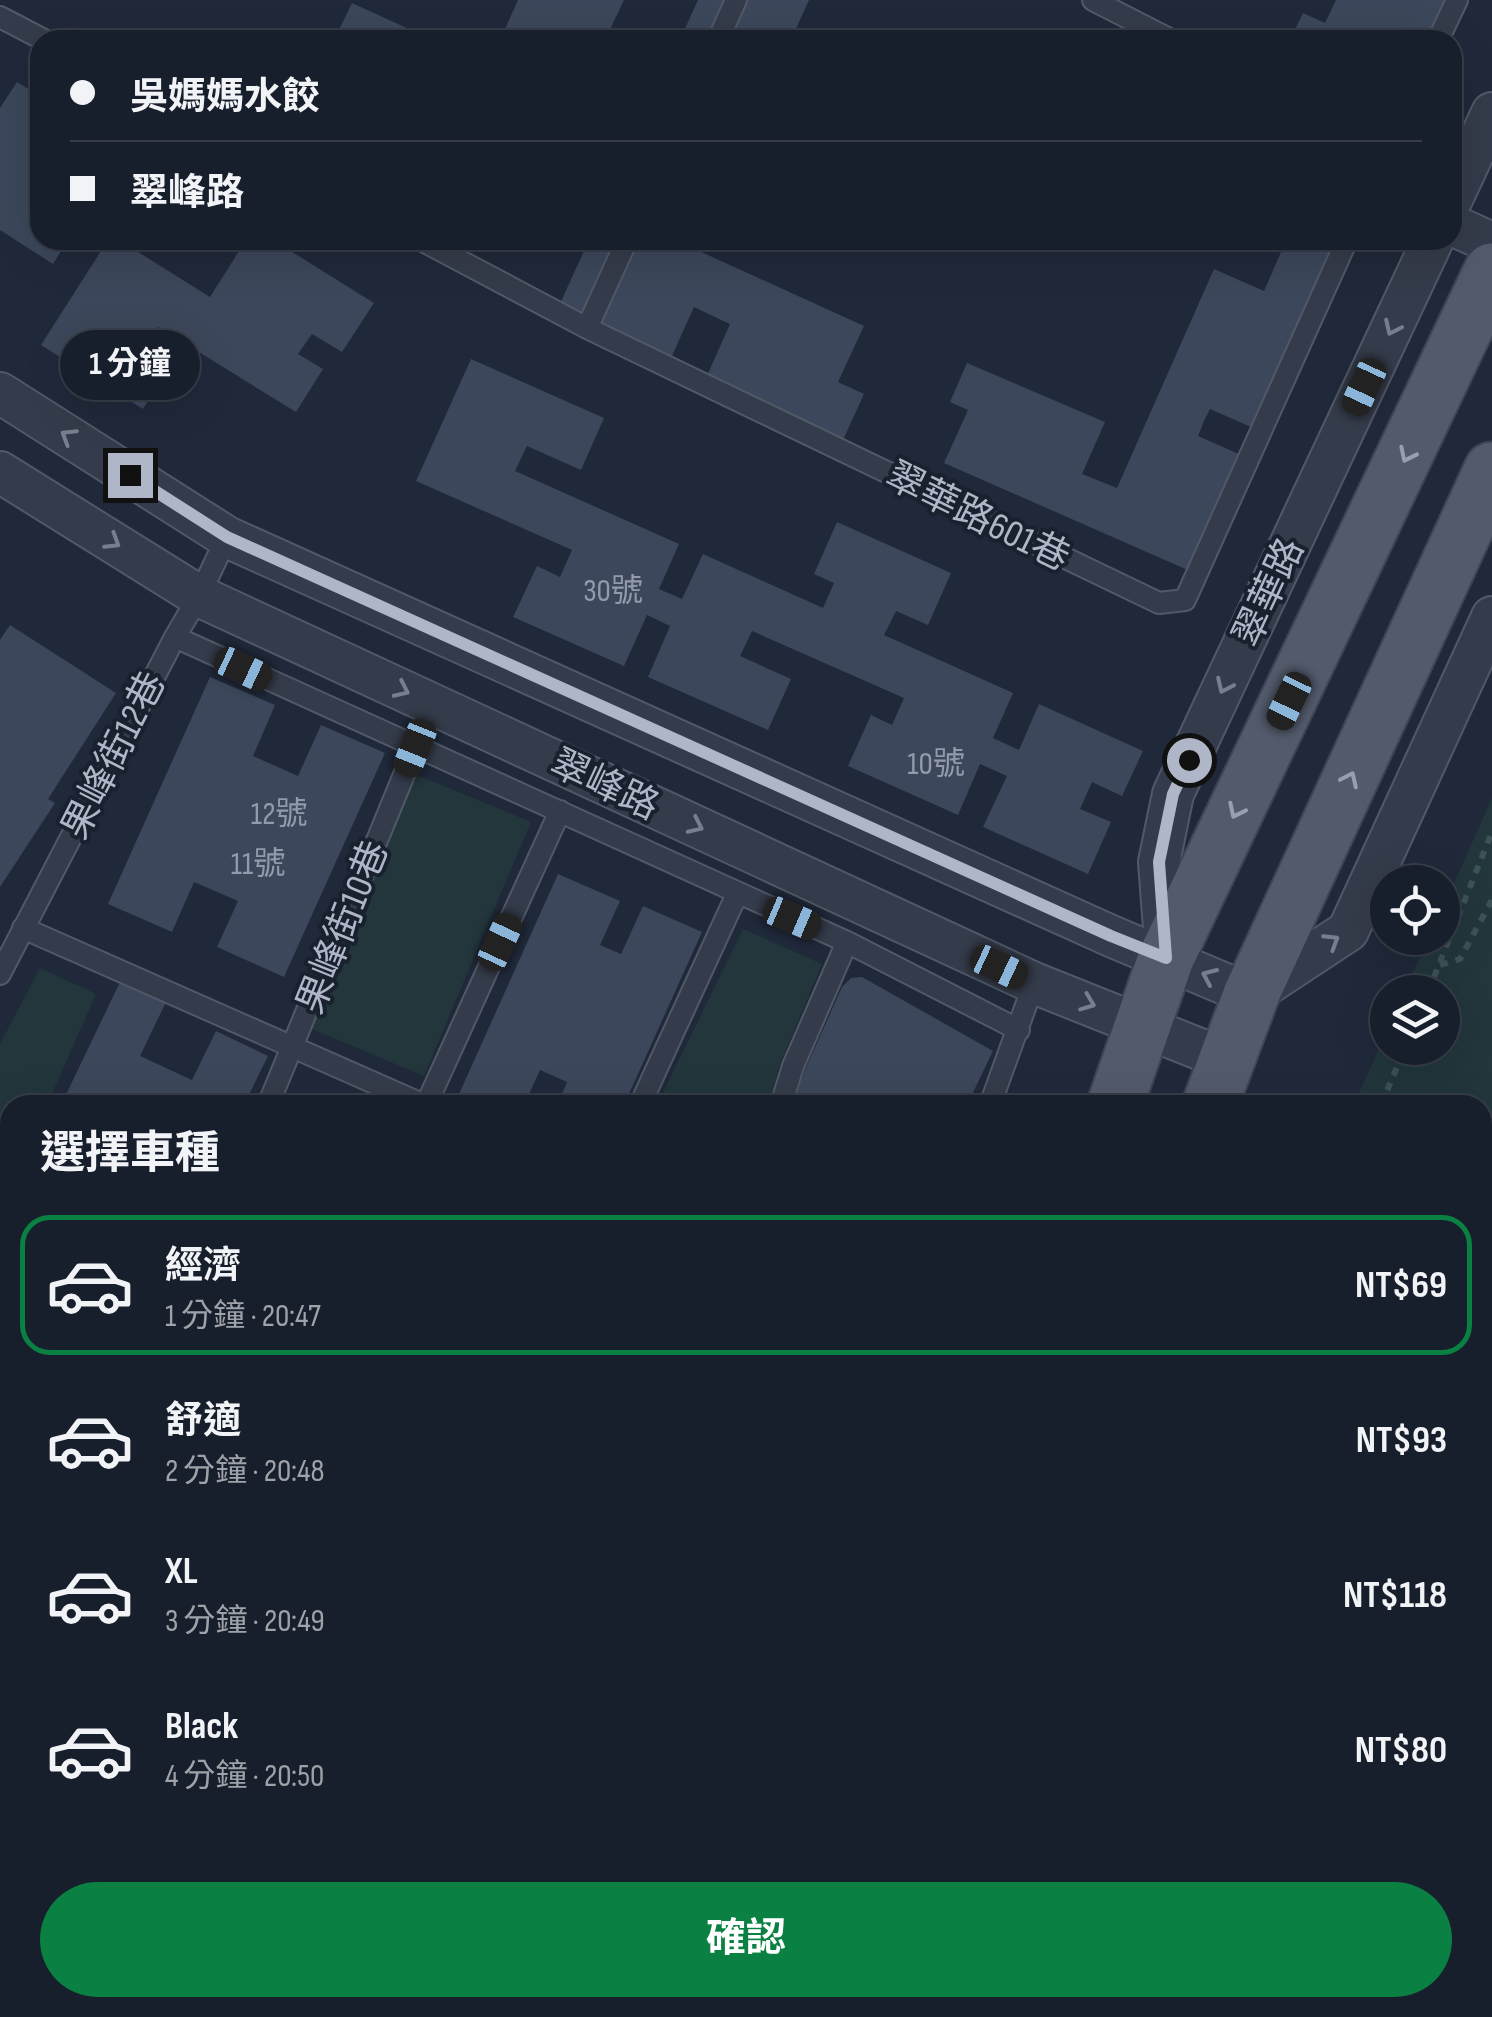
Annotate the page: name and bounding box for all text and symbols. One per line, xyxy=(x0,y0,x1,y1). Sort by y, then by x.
text: 吳媽媽水餃 xyxy=(130,75,320,120)
text: 翠峰路 xyxy=(130,171,244,216)
one-way arrow xyxy=(1384,318,1404,336)
callout: 1 分鐘 xyxy=(60,330,200,400)
text: 1 分鐘 xyxy=(89,345,171,384)
car xyxy=(1338,353,1390,421)
one-way arrow xyxy=(61,430,79,449)
one-way arrow xyxy=(1399,444,1419,462)
route end xyxy=(108,453,153,498)
street label: 翠華路601巷 xyxy=(878,454,1077,581)
one-way arrow xyxy=(102,530,120,549)
street label: 翠華路 xyxy=(1225,531,1314,654)
house number: 30號 xyxy=(583,572,643,611)
car xyxy=(209,643,277,695)
street label: 果峰街12巷 xyxy=(53,665,176,847)
car xyxy=(1262,667,1316,735)
one-way arrow xyxy=(1217,676,1237,694)
one-way arrow xyxy=(391,677,409,697)
car xyxy=(390,715,440,781)
route start xyxy=(1167,738,1212,783)
street label: 翠峰路 xyxy=(543,741,666,830)
house number: 10號 xyxy=(907,745,965,784)
one-way arrow xyxy=(1338,771,1358,789)
house number: 12號 xyxy=(251,795,307,834)
one-way arrow xyxy=(1229,801,1249,819)
one-way arrow xyxy=(686,814,704,834)
street label: 果峰街10巷 xyxy=(288,835,398,1020)
house number: 11號 xyxy=(231,845,285,884)
map controls xyxy=(1370,865,1460,1065)
button: locate xyxy=(1370,865,1460,955)
car xyxy=(759,892,825,944)
car xyxy=(474,908,526,976)
one-way arrow xyxy=(1322,934,1340,953)
car xyxy=(965,941,1033,993)
one-way arrow xyxy=(1201,968,1219,988)
button: layers xyxy=(1370,975,1460,1065)
one-way arrow xyxy=(1078,992,1096,1012)
text: 選擇車種 xyxy=(40,1127,220,1182)
icon: car xyxy=(45,1240,135,1330)
text: 經濟 xyxy=(165,1244,241,1289)
text: NT$69 xyxy=(1355,1263,1447,1308)
text: 1 分鐘 · 20:47 xyxy=(165,1297,321,1336)
icon: car xyxy=(45,1395,135,1485)
text: 舒適 xyxy=(165,1399,241,1444)
text: NT$93 xyxy=(1356,1418,1447,1463)
text: 2 分鐘 · 20:48 xyxy=(165,1452,324,1491)
text: XL xyxy=(165,1549,198,1594)
icon: car xyxy=(45,1550,135,1640)
text: NT$118 xyxy=(1343,1573,1447,1618)
text: 3 分鐘 · 20:49 xyxy=(165,1602,325,1641)
text: Black xyxy=(165,1704,238,1749)
icon: car xyxy=(45,1705,135,1795)
text: NT$80 xyxy=(1355,1728,1447,1773)
text: 4 分鐘 · 20:50 xyxy=(165,1757,324,1796)
button: 確認 xyxy=(40,1882,1452,1997)

